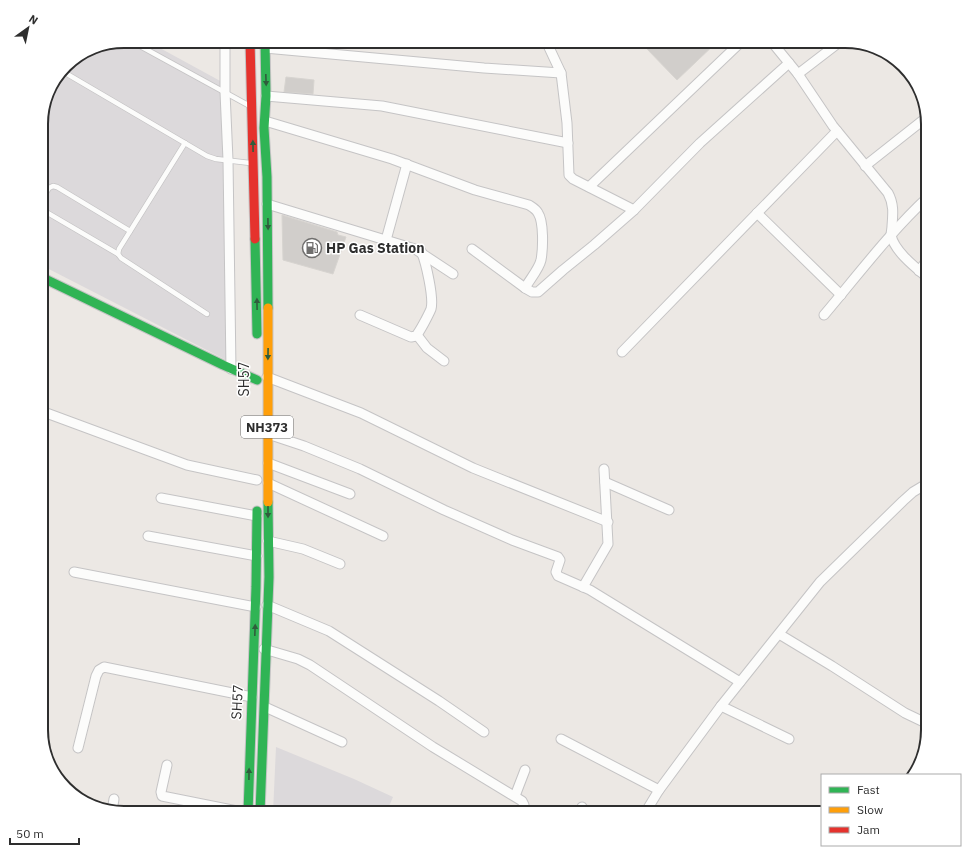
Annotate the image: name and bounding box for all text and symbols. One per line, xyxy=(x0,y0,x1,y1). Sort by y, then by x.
north arrow xyxy=(8,8,48,48)
text: N xyxy=(26,12,41,28)
one-way arrow xyxy=(263,74,269,87)
one-way arrow xyxy=(249,140,256,152)
one-way arrow xyxy=(264,218,271,230)
fuel station icon: HP Gas Station xyxy=(301,237,323,259)
place label: HP Gas Station xyxy=(326,239,425,257)
one-way arrow xyxy=(253,298,260,310)
one-way arrow xyxy=(264,348,271,360)
street label: SH57 xyxy=(235,362,253,396)
road number: NH373 xyxy=(241,416,293,438)
one-way arrow xyxy=(265,506,271,519)
one-way arrow xyxy=(252,623,258,636)
street label: SH57 xyxy=(227,684,247,720)
one-way arrow xyxy=(245,768,252,780)
legend xyxy=(821,774,961,846)
text: Fast xyxy=(857,782,880,797)
text: Slow xyxy=(857,802,883,817)
scale bar xyxy=(10,820,79,846)
text: Jam xyxy=(857,822,880,837)
text: 50 m xyxy=(16,826,44,841)

